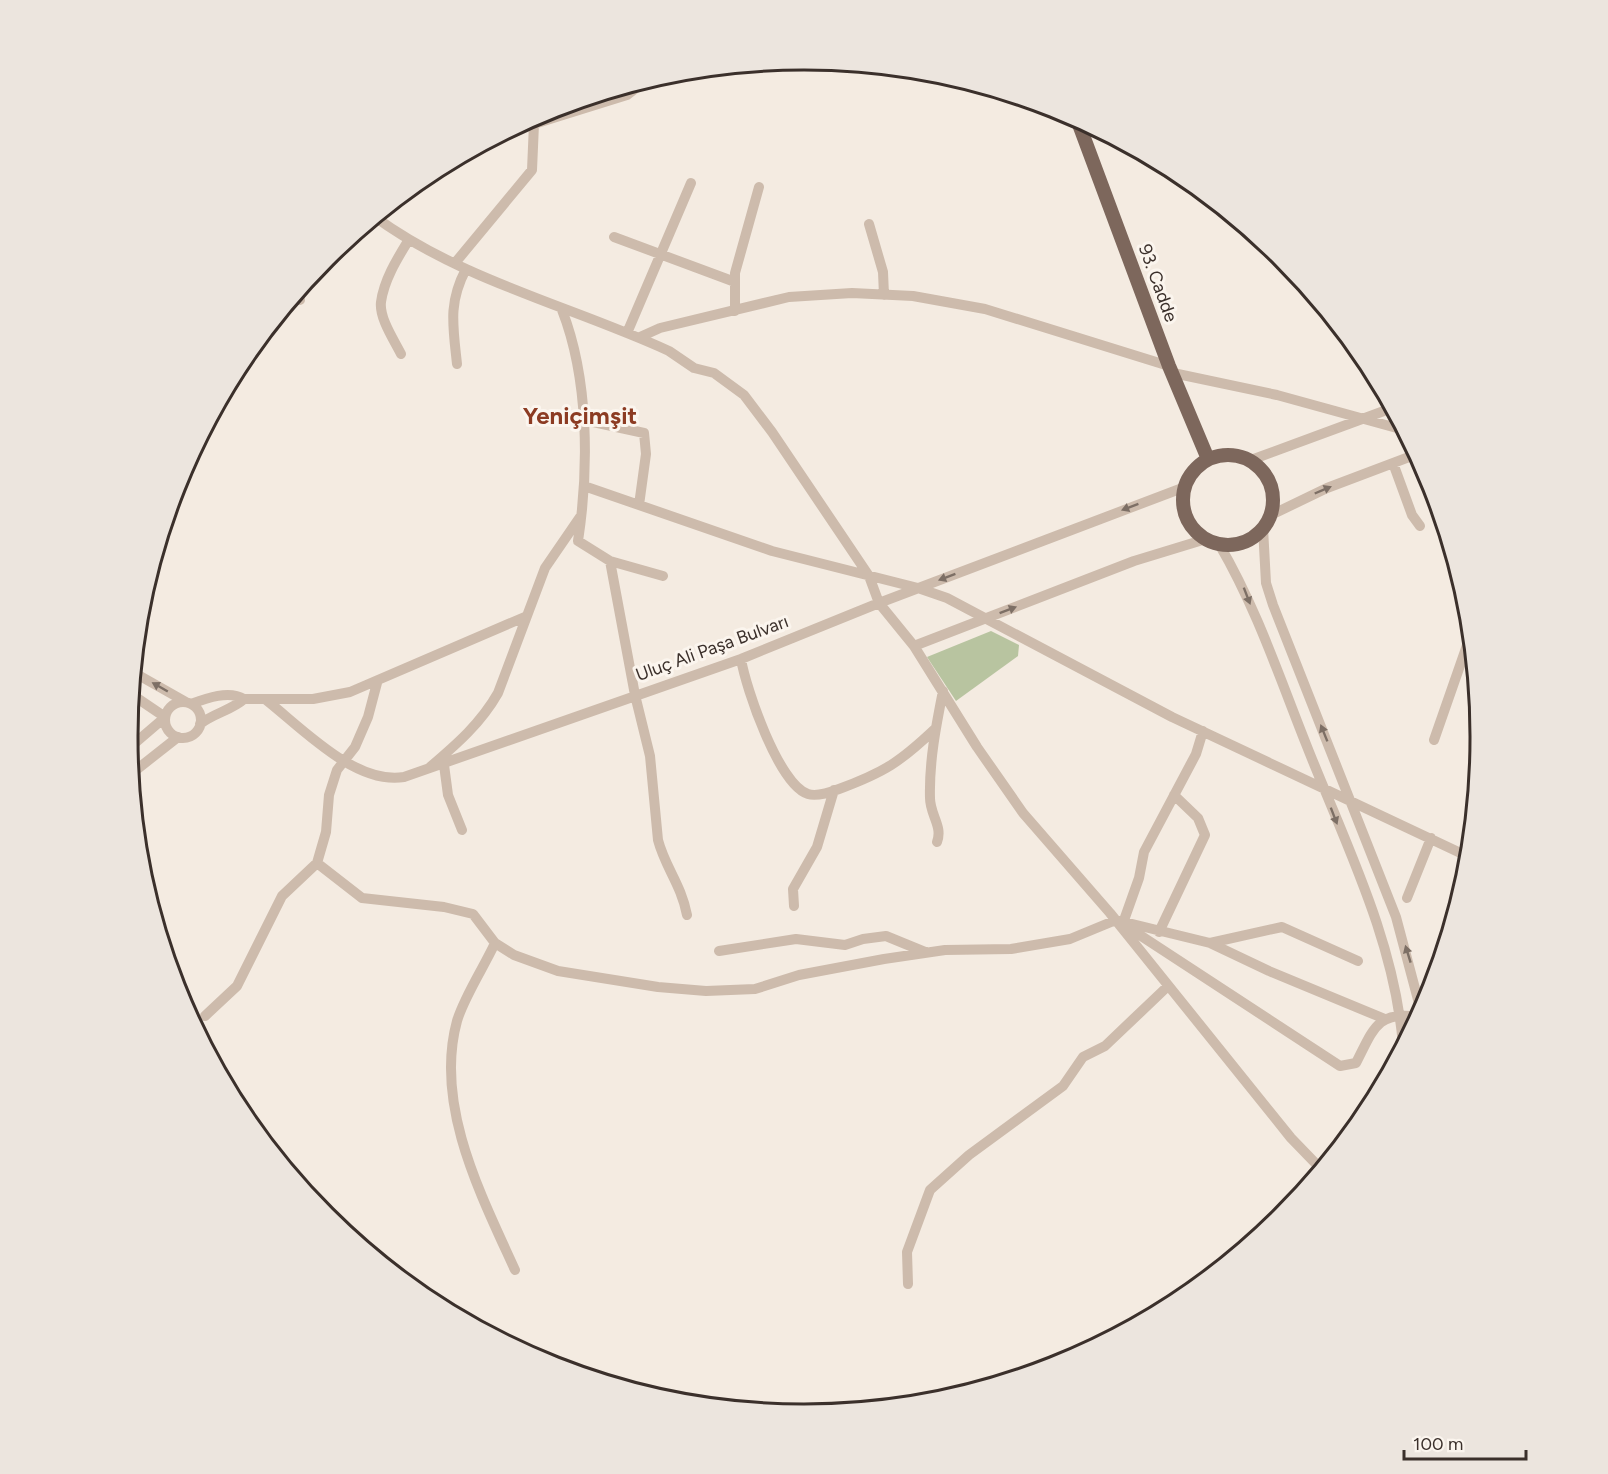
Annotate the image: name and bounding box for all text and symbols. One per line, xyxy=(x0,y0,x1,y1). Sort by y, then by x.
street label: 93. Cadde xyxy=(1134,241,1182,325)
district label: Yeniçimşit xyxy=(523,401,637,430)
one-way arrow xyxy=(1315,485,1332,494)
one-way arrow xyxy=(1120,502,1138,512)
one-way arrow xyxy=(938,572,956,582)
one-way arrow xyxy=(1242,587,1252,605)
one-way arrow xyxy=(999,605,1017,614)
street label: Uluç Ali Paşa Bulvarı xyxy=(633,610,791,686)
one-way arrow xyxy=(151,682,168,692)
one-way arrow xyxy=(1319,723,1329,741)
one-way arrow xyxy=(1330,807,1340,825)
one-way arrow xyxy=(1403,945,1412,963)
scale bar xyxy=(1404,1423,1526,1461)
text: 100 m xyxy=(1413,1433,1463,1455)

